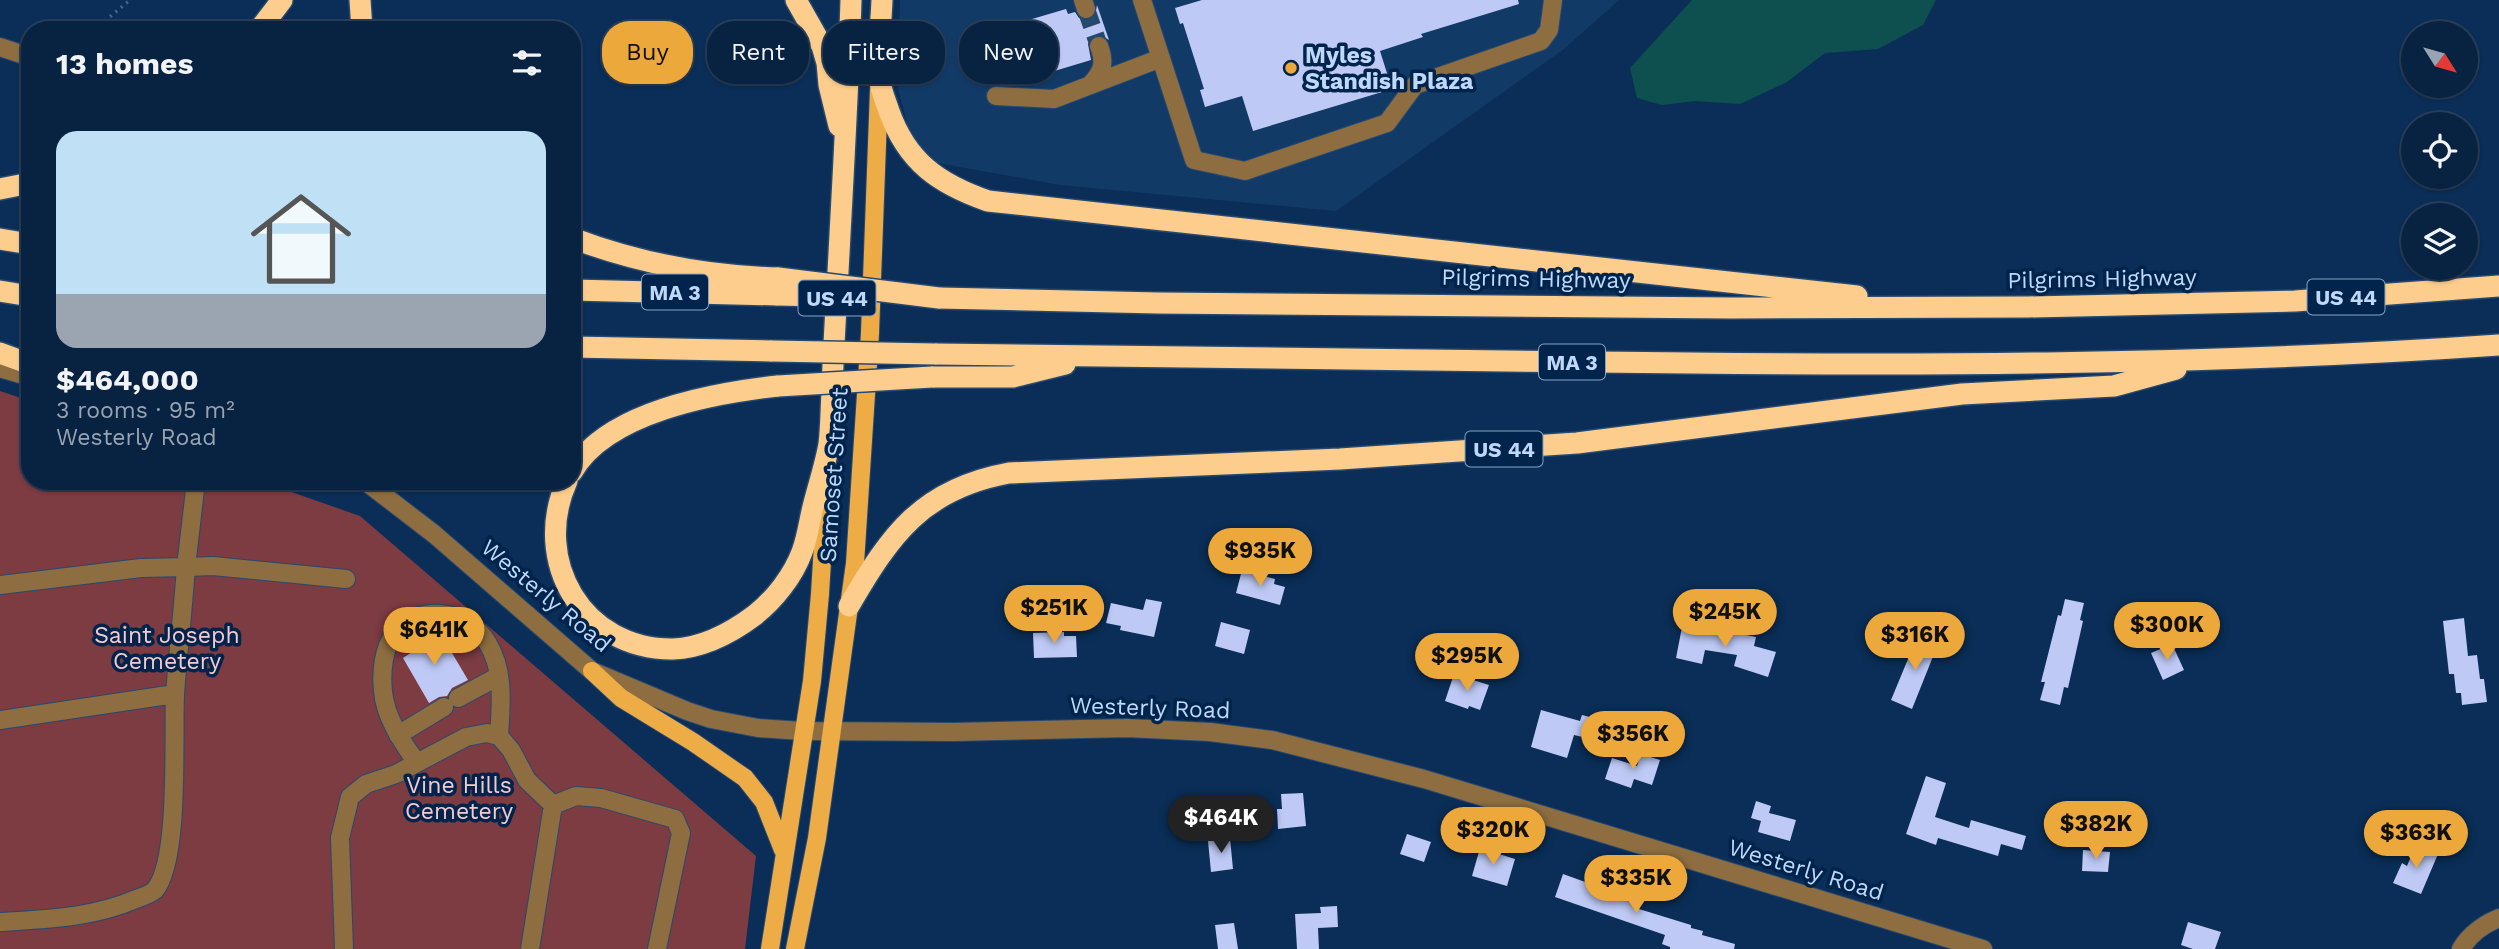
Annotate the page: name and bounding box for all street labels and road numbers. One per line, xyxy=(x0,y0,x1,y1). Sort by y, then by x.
street label: Pilgrims Highway xyxy=(1441,264,1631,294)
street label: Pilgrims Highway xyxy=(2007,264,2197,294)
road number: MA 3 xyxy=(642,274,708,310)
road number: US 44 xyxy=(798,280,876,316)
road number: US 44 xyxy=(2308,280,2384,314)
road number: MA 3 xyxy=(1539,344,1605,380)
street label: Samoset Street xyxy=(814,386,854,563)
road number: US 44 xyxy=(1466,432,1542,466)
street label: Westerly Road xyxy=(476,534,616,658)
street label: Westerly Road xyxy=(1069,692,1231,724)
street label: Westerly Road xyxy=(1725,834,1887,906)

